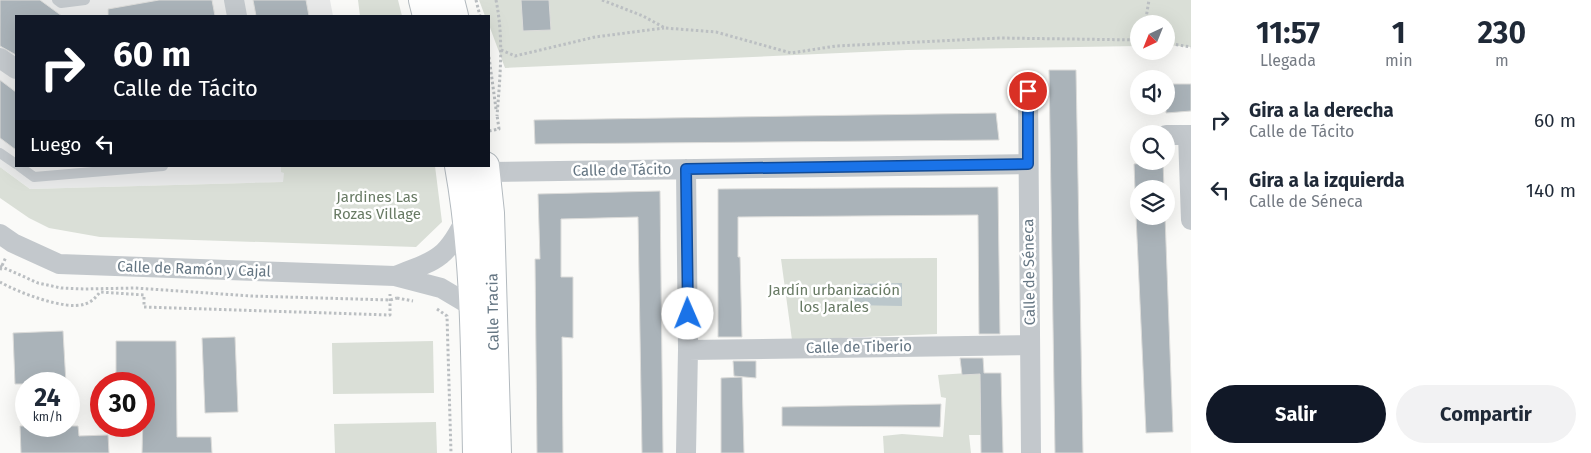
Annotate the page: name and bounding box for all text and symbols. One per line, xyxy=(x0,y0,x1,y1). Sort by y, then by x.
north arrow xyxy=(1130,15,1175,60)
map controls xyxy=(1130,15,1175,225)
text: 11:57 xyxy=(1256,15,1320,51)
text: 1 xyxy=(1392,15,1406,51)
text: 230 xyxy=(1478,15,1526,51)
text: 60 m xyxy=(113,33,191,75)
icon: right xyxy=(30,35,95,100)
text: Llegada xyxy=(1260,51,1316,70)
text: min xyxy=(1385,51,1413,70)
text: m xyxy=(1495,51,1509,70)
pin xyxy=(1007,70,1049,112)
button: sound xyxy=(1130,70,1175,115)
text: Calle de Tácito xyxy=(113,75,258,102)
icon: arrive xyxy=(1014,77,1042,105)
text: Gira a la derecha xyxy=(1249,99,1394,122)
icon: right xyxy=(1206,106,1234,134)
text: 60 m xyxy=(1534,109,1576,132)
text: Calle de Tácito xyxy=(1249,122,1354,141)
button: search xyxy=(1130,125,1175,170)
icon: left xyxy=(91,130,119,158)
text: Luego xyxy=(30,133,81,156)
street label: Calle de Tácito xyxy=(572,160,672,180)
text: Gira a la izquierda xyxy=(1249,169,1405,192)
icon: left xyxy=(1206,176,1234,204)
text: 140 m xyxy=(1526,179,1576,202)
button: layers xyxy=(1130,180,1175,225)
park label: Jardines Las Rozas Village xyxy=(333,188,421,223)
text: Calle de Séneca xyxy=(1249,192,1363,211)
street label: Calle de Séneca xyxy=(1019,218,1039,326)
street label: Calle de Ramón y Cajal xyxy=(117,257,272,281)
street label: Calle Tracia xyxy=(483,273,503,351)
park label: Jardín urbanización los Jarales xyxy=(768,281,900,316)
position arrow xyxy=(661,287,713,339)
street label: Calle de Tiberio xyxy=(806,337,912,357)
speed limit sign: 30 xyxy=(90,372,155,437)
text: 24 xyxy=(34,383,61,413)
button: Salir xyxy=(1206,385,1386,443)
button: Compartir xyxy=(1396,385,1576,443)
text: km/h xyxy=(33,410,62,424)

